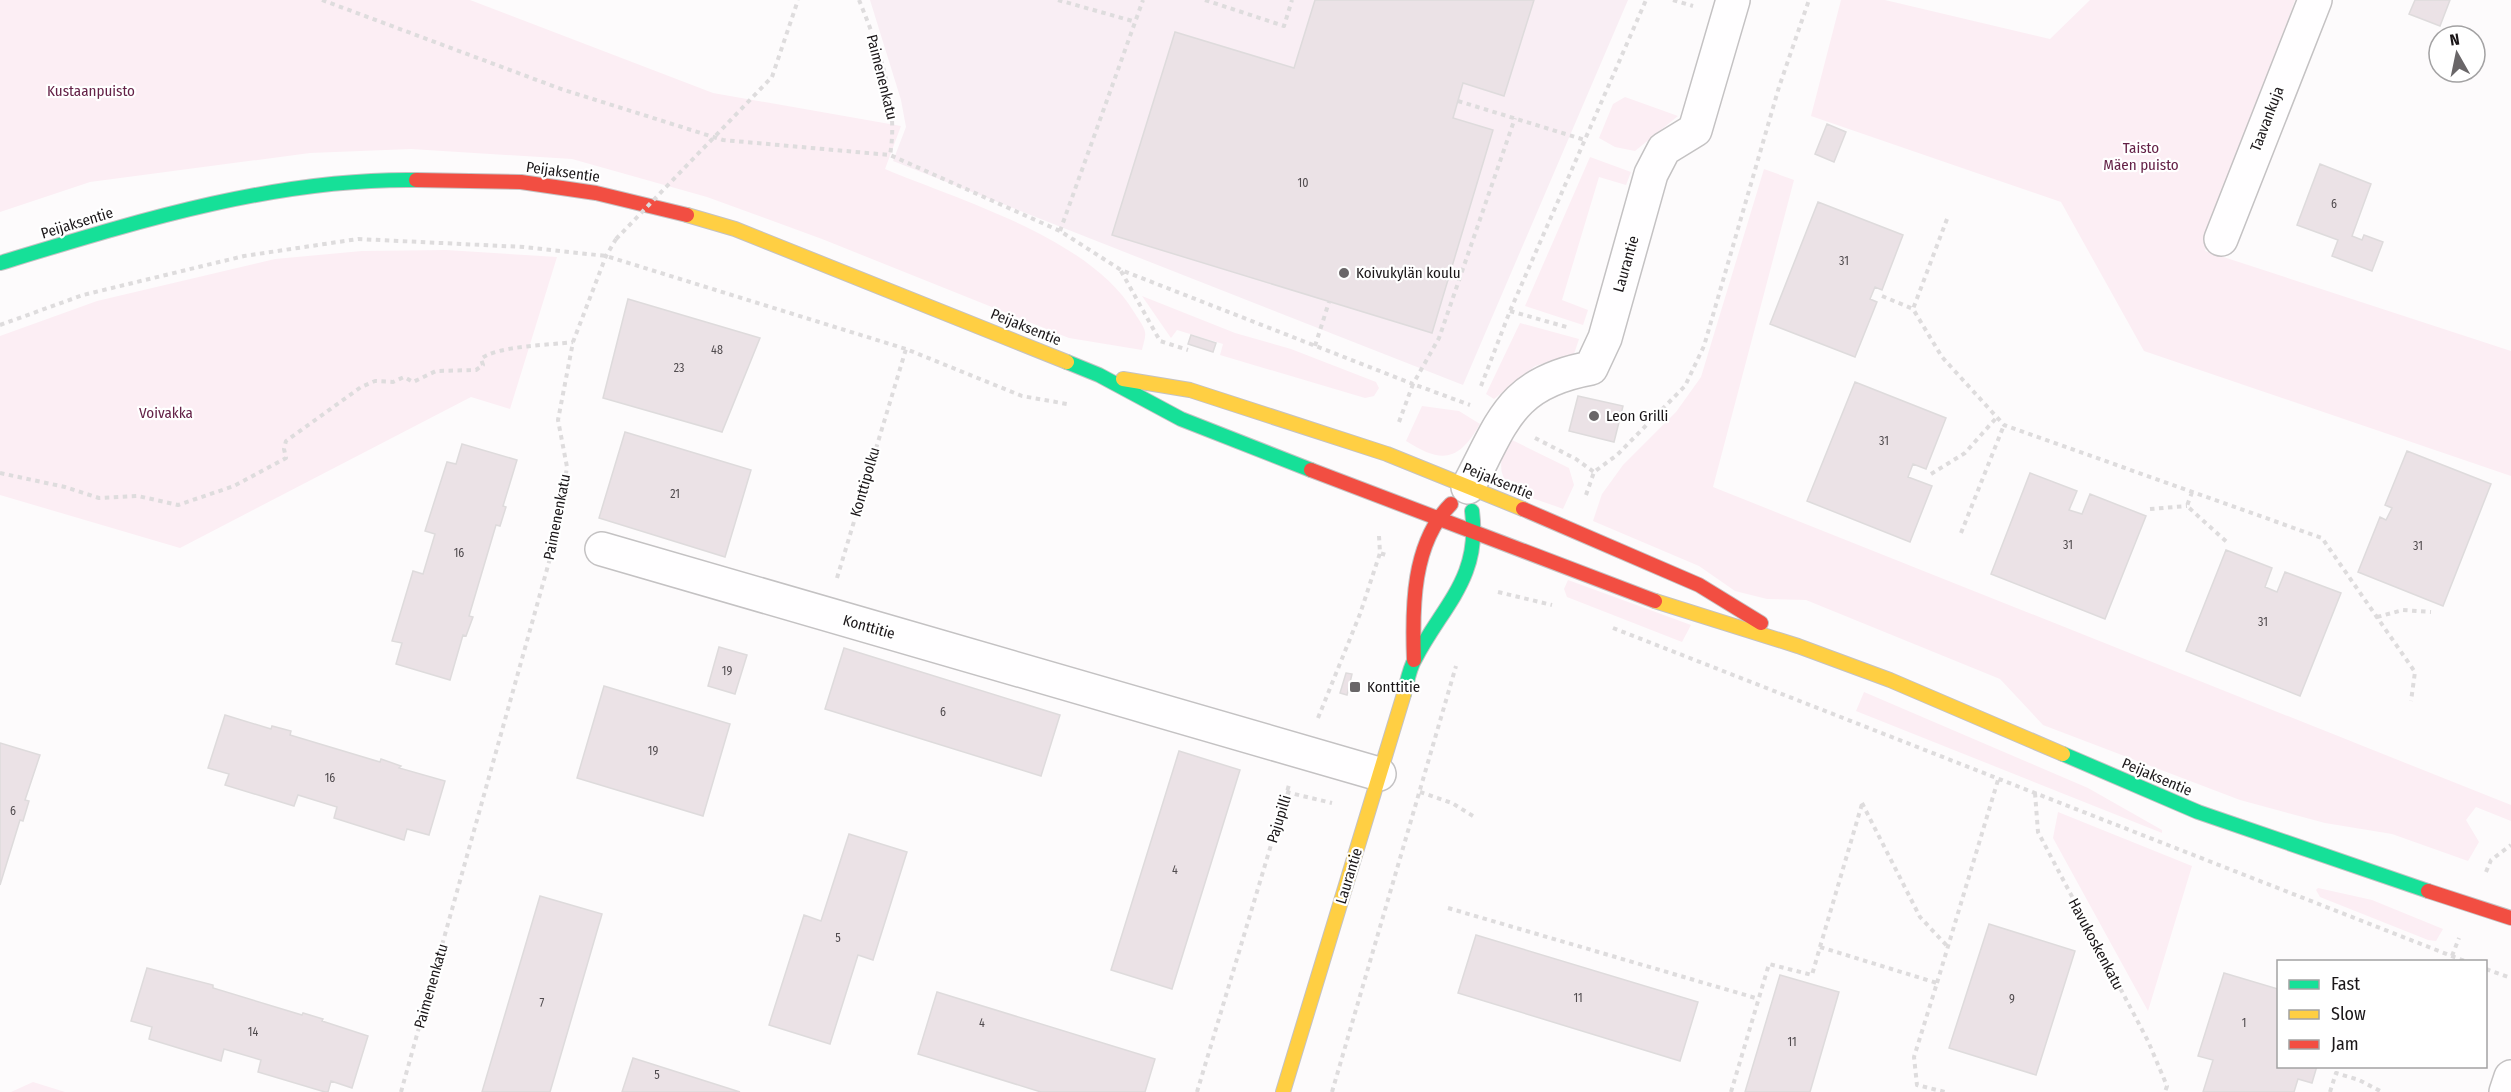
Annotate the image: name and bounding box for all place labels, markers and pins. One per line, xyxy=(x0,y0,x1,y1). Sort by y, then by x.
place label: Koivukylän koulu xyxy=(1356,264,1461,282)
marker: Koivukylän koulu xyxy=(1337,266,1351,280)
place label: Leon Grilli xyxy=(1606,407,1668,425)
marker: Leon Grilli xyxy=(1587,409,1601,423)
place label: Konttitie xyxy=(1367,678,1420,696)
marker: Konttitie xyxy=(1348,680,1362,694)

